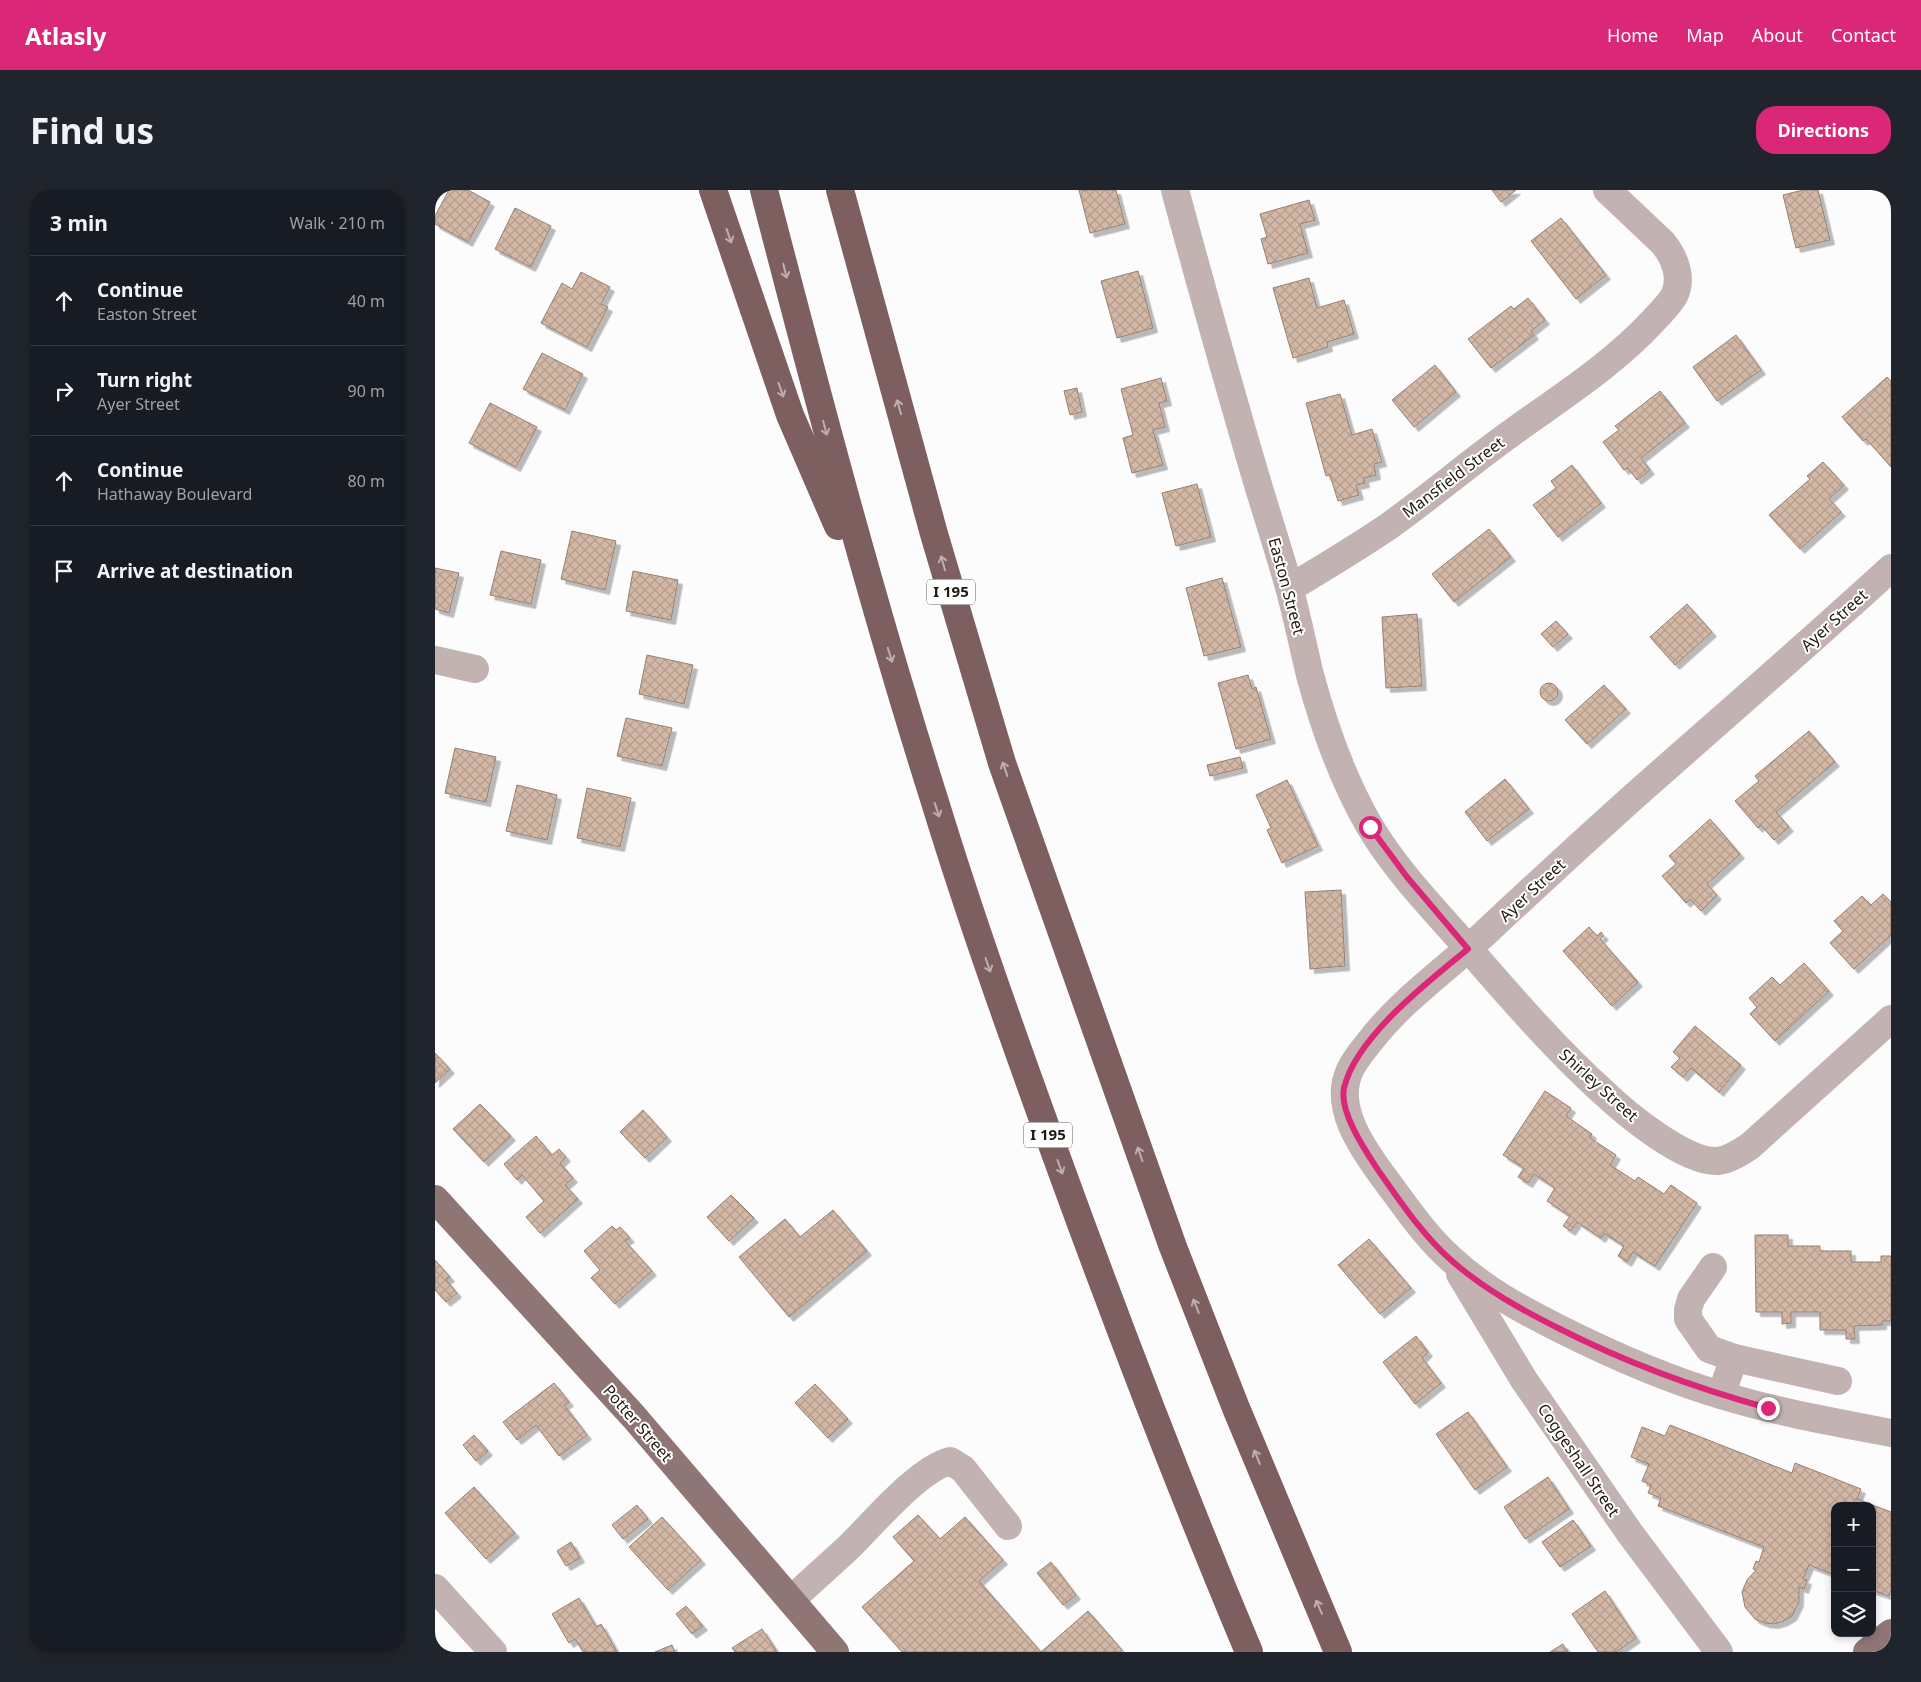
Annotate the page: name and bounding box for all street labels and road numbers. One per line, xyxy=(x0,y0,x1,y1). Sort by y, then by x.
street label: Mansfield Street xyxy=(1397,431,1509,523)
street label: Easton Street xyxy=(1263,535,1311,637)
road number: I 195 xyxy=(927,580,975,604)
street label: Ayer Street xyxy=(1796,584,1872,656)
street label: Ayer Street xyxy=(1494,854,1570,926)
street label: Shirley Street xyxy=(1555,1044,1643,1127)
road number: I 195 xyxy=(1024,1122,1072,1148)
street label: Potter Street xyxy=(598,1380,678,1466)
street label: Coggeshall Street xyxy=(1533,1399,1625,1521)

